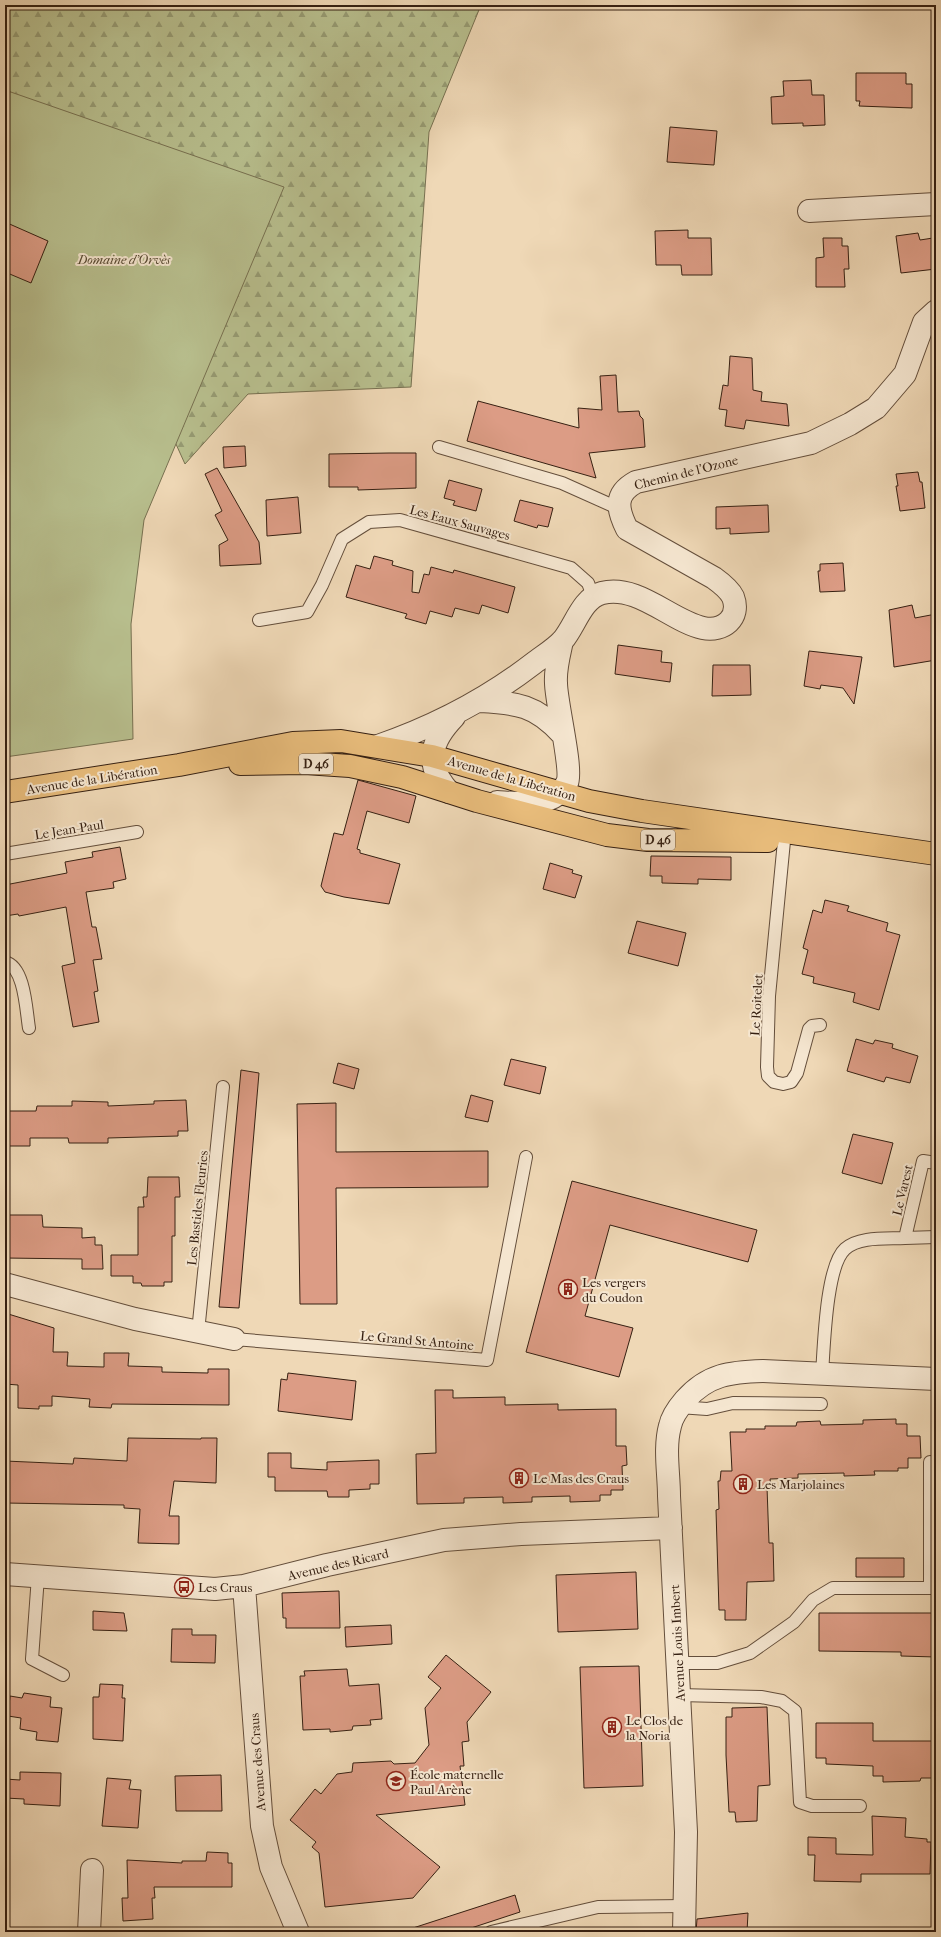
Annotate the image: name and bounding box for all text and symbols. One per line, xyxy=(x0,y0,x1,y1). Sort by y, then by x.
park label: Domaine d’Orvès xyxy=(77,252,171,267)
street label: Chemin de l'Ozone xyxy=(633,452,740,493)
street label: Les Eaux Sauvages xyxy=(408,502,512,543)
street label: Avenue de la Libération xyxy=(445,753,578,804)
road number: D 46 xyxy=(299,754,333,774)
street label: Avenue de la Libération xyxy=(25,762,159,797)
street label: Le Jean-Paul xyxy=(33,817,105,842)
road number: D 46 xyxy=(641,830,675,850)
street label: Le Roitelet xyxy=(747,973,766,1036)
street label: Les Bastides Fleuries xyxy=(184,1150,211,1266)
street label: Le Varest xyxy=(889,1163,916,1217)
place label: Les vergers du Coudon xyxy=(582,1275,646,1305)
building icon: Les vergers du Coudon xyxy=(557,1278,579,1300)
street label: Le Grand St Antoine xyxy=(359,1328,475,1353)
building icon: Le Mas des Craus xyxy=(508,1467,530,1489)
place label: Le Mas des Craus xyxy=(533,1471,629,1486)
building icon: Les Marjolaines xyxy=(732,1473,754,1495)
place label: Les Marjolaines xyxy=(757,1477,845,1492)
street label: Avenue des Ricard xyxy=(285,1545,391,1584)
bus stop icon: Les Craus xyxy=(173,1576,195,1598)
place label: Les Craus xyxy=(198,1580,252,1595)
street label: Avenue Louis Imbert xyxy=(667,1584,688,1703)
street label: Avenue des Craus xyxy=(247,1712,268,1812)
place label: Le Clos de la Noria xyxy=(625,1713,684,1743)
building icon: Le Clos de la Noria xyxy=(601,1716,623,1738)
place label: École maternelle Paul Arène xyxy=(410,1767,504,1797)
school or university icon: École maternelle Paul Arène xyxy=(385,1770,407,1792)

